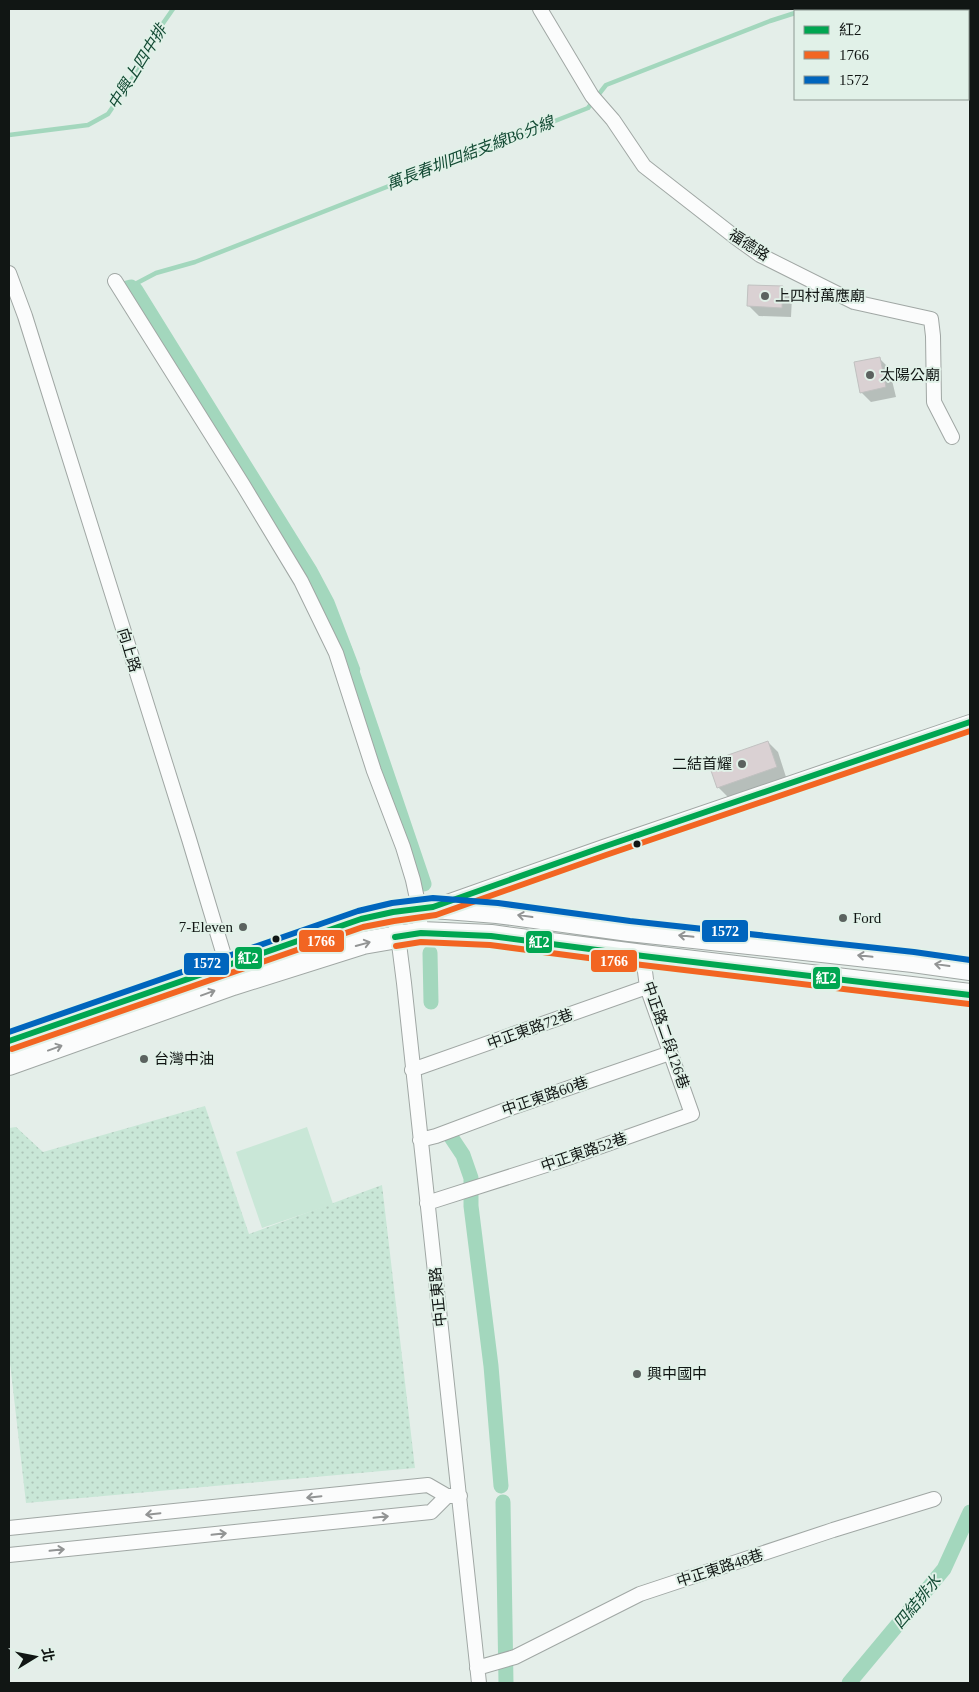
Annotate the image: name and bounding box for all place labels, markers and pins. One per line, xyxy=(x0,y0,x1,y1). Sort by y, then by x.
place label: 上四村萬應廟 xyxy=(775,287,865,304)
marker: 上四村萬應廟 xyxy=(759,290,771,302)
place label: 太陽公廟 xyxy=(880,367,940,383)
marker: 太陽公廟 xyxy=(864,369,876,381)
place label: 二結首耀 xyxy=(672,755,732,772)
marker: 二結首耀 xyxy=(736,758,748,770)
unlabelled marker xyxy=(632,839,642,849)
place label: Ford xyxy=(853,910,882,926)
marker: Ford xyxy=(837,912,849,924)
place label: 7-Eleven xyxy=(179,919,234,935)
marker: 7-Eleven xyxy=(237,921,249,933)
unlabelled marker xyxy=(271,934,281,944)
place label: 台灣中油 xyxy=(154,1051,214,1067)
marker: 台灣中油 xyxy=(138,1053,150,1065)
place label: 興中國中 xyxy=(647,1366,707,1382)
marker: 興中國中 xyxy=(631,1368,643,1380)

